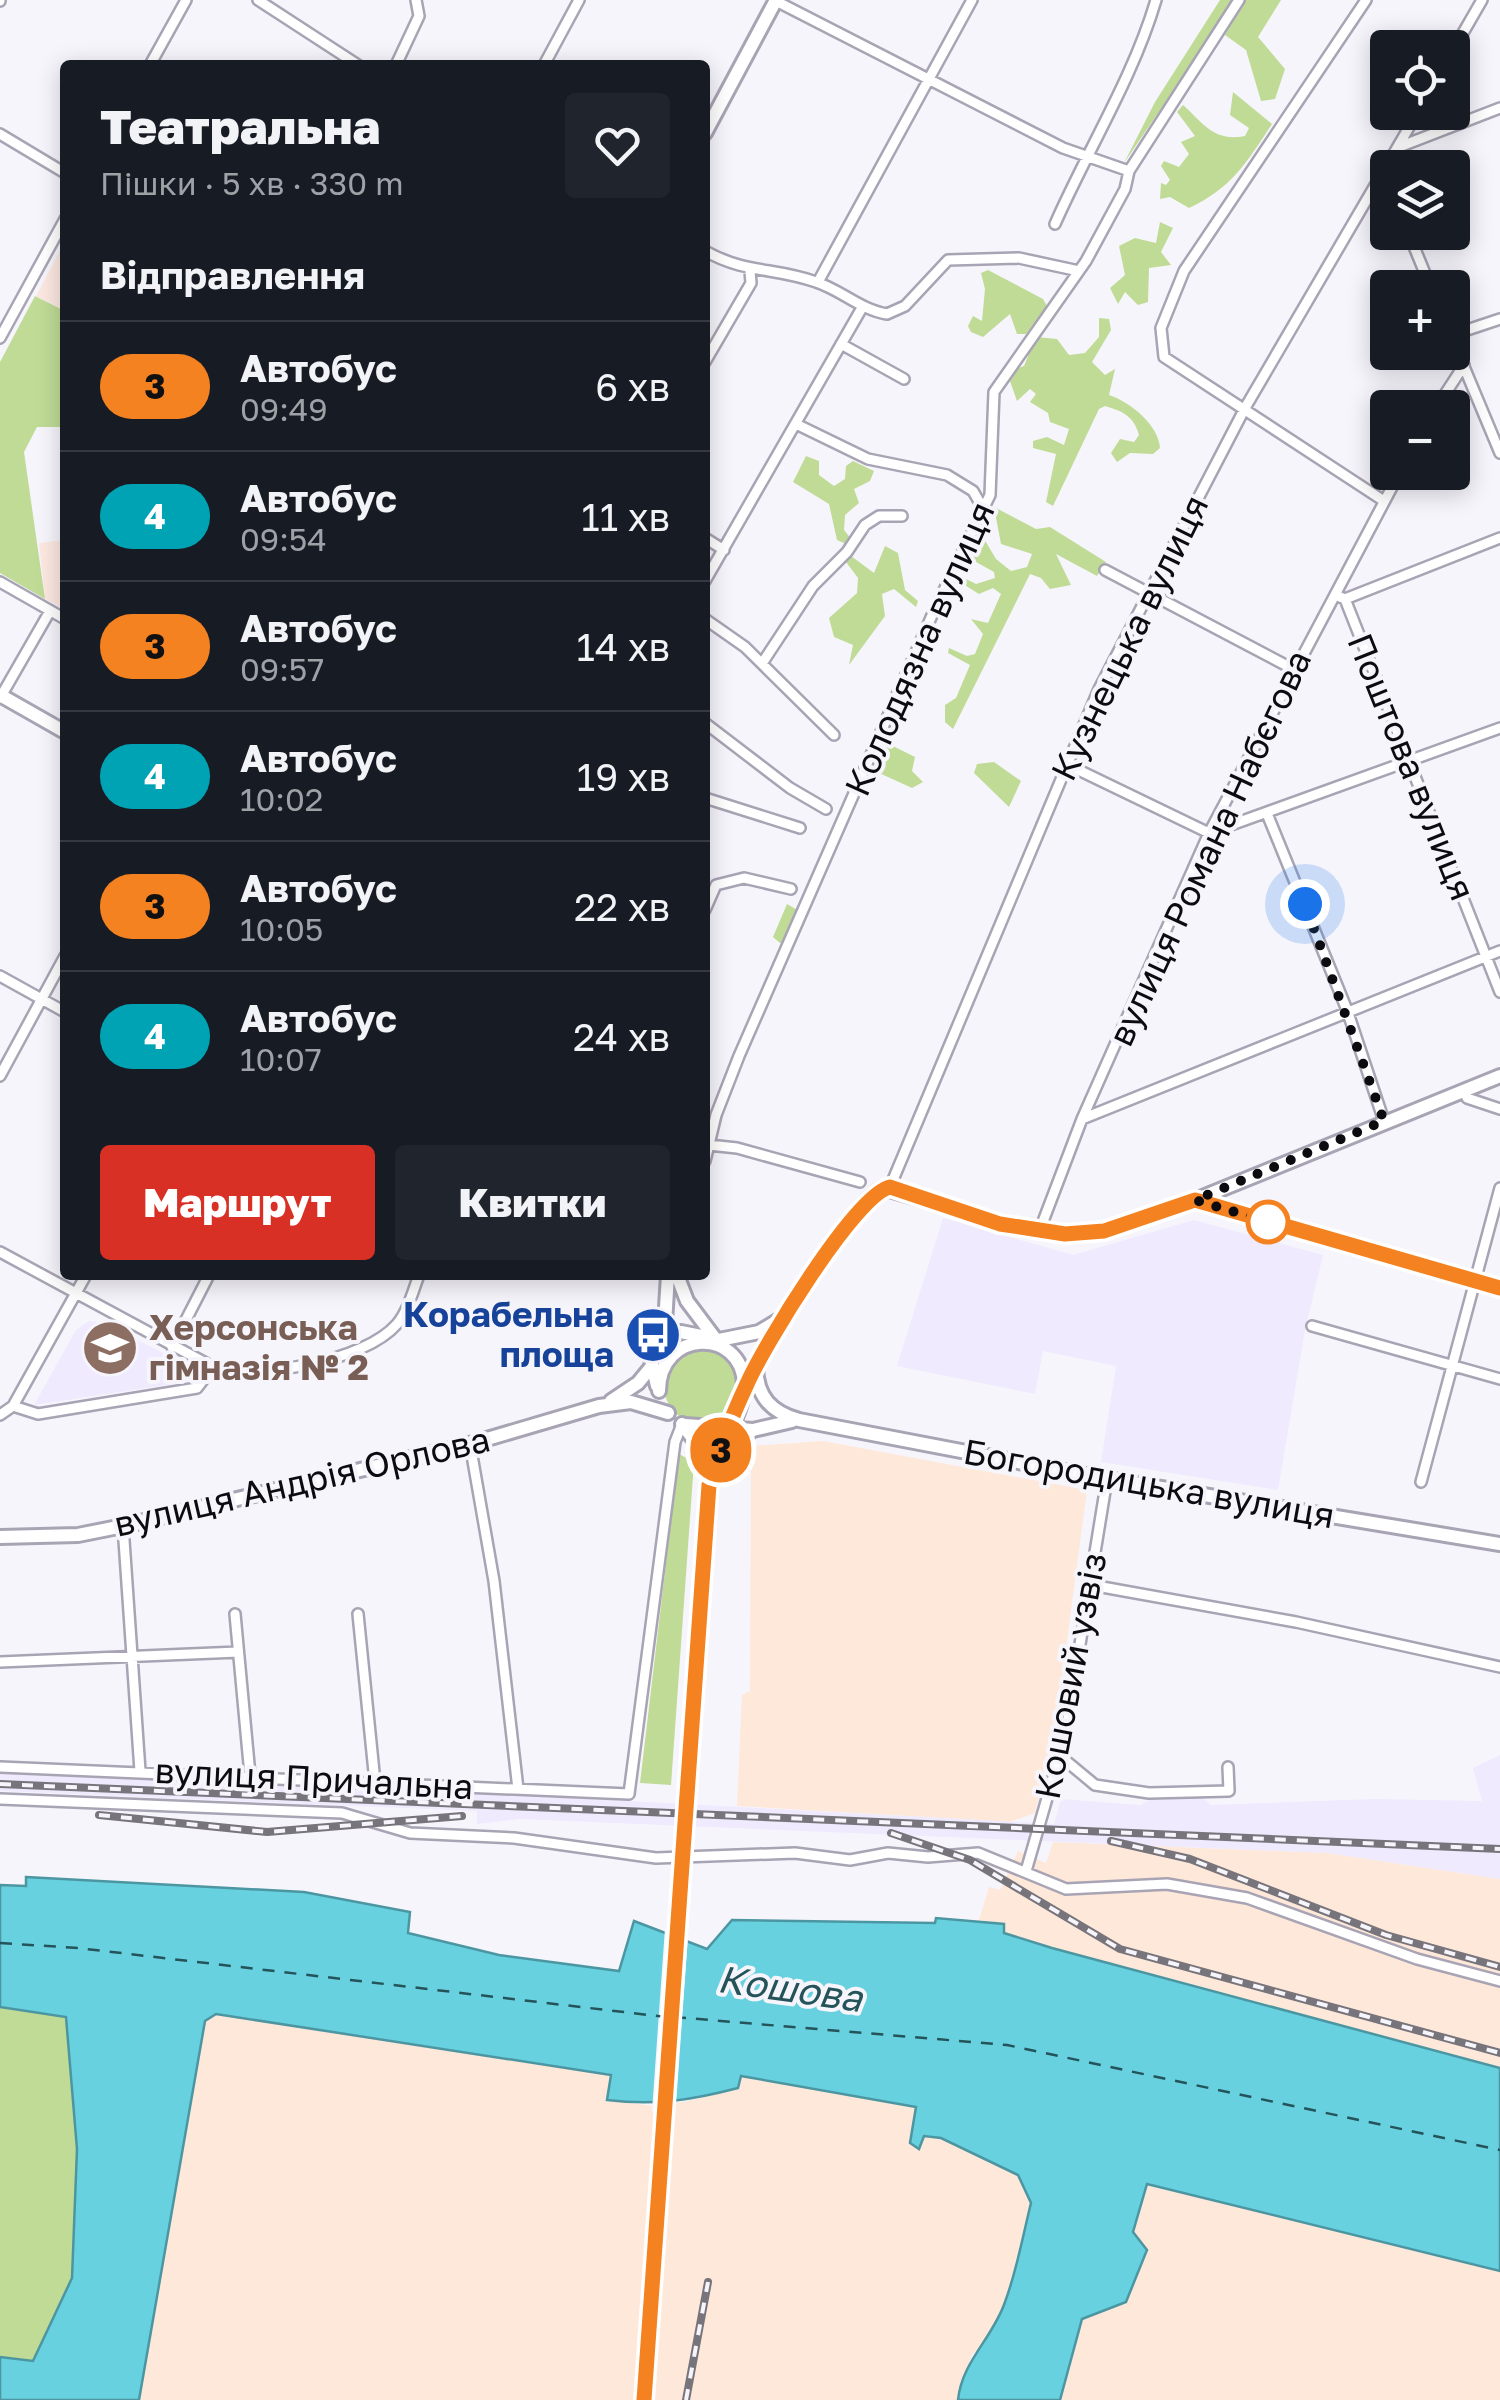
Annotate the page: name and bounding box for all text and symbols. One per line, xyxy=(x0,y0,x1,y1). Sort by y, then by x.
map controls xyxy=(1370,30,1470,490)
button: locate xyxy=(1370,30,1470,130)
button: heart xyxy=(565,93,670,198)
text: Театральна xyxy=(100,97,380,155)
button: layers xyxy=(1370,150,1470,250)
text: Пішки · 5 хв · 330 m xyxy=(100,164,403,202)
text: Відправлення xyxy=(100,252,365,297)
button: + xyxy=(1370,270,1470,370)
text: Автобус xyxy=(240,345,397,390)
text: 6 хв xyxy=(595,364,670,409)
text: 3 xyxy=(144,365,166,407)
text: 09:49 xyxy=(240,390,328,428)
button: − xyxy=(1370,390,1470,490)
text: Автобус xyxy=(240,475,397,520)
street label: Кузнецька вулиця xyxy=(1042,488,1216,787)
text: 11 хв xyxy=(581,494,670,539)
text: 4 xyxy=(144,495,166,537)
street label: Колодязна вулиця xyxy=(835,495,1003,802)
text: 09:54 xyxy=(240,520,327,558)
text: Автобус xyxy=(240,605,397,650)
text: 14 хв xyxy=(577,624,670,669)
text: 3 xyxy=(144,625,166,667)
street label: Поштова вулиця xyxy=(1339,627,1485,906)
street label: вулиця Романа Набєгова xyxy=(1099,643,1319,1052)
text: 09:57 xyxy=(240,650,324,688)
text: Автобус xyxy=(240,735,397,780)
text: 19 хв xyxy=(577,754,670,799)
text: 4 xyxy=(144,755,166,797)
text: 10:02 xyxy=(240,780,323,818)
text: Автобус xyxy=(240,865,397,910)
your location xyxy=(1280,879,1330,929)
text: 22 хв xyxy=(574,884,670,929)
text: 3 xyxy=(144,885,166,927)
text: 10:05 xyxy=(240,910,323,948)
text: Автобус xyxy=(240,995,397,1040)
text: 24 хв xyxy=(573,1014,670,1059)
text: 4 xyxy=(144,1015,166,1057)
text: 10:07 xyxy=(240,1040,322,1078)
button: Маршрут xyxy=(100,1145,375,1260)
button: Квитки xyxy=(395,1145,670,1260)
unlabelled marker xyxy=(1247,1201,1289,1243)
place label: Корабельна площа xyxy=(403,1293,614,1375)
bus stop icon: Корабельна площа xyxy=(623,1305,683,1365)
place label: Херсонська гімназія № 2 xyxy=(149,1306,369,1388)
school or university icon: Херсонська гімназія № 2 xyxy=(80,1318,140,1378)
street label: вулиця Андрія Орлова xyxy=(110,1417,494,1545)
line badge: 3 xyxy=(688,1418,754,1482)
text: 3 xyxy=(710,1429,732,1471)
street label: Богородицька вулиця xyxy=(960,1430,1338,1536)
street label: Кошовий узвіз xyxy=(1026,1549,1115,1803)
street label: вулиця Причальна xyxy=(154,1749,474,1807)
water label: Кошова xyxy=(715,1955,867,2020)

